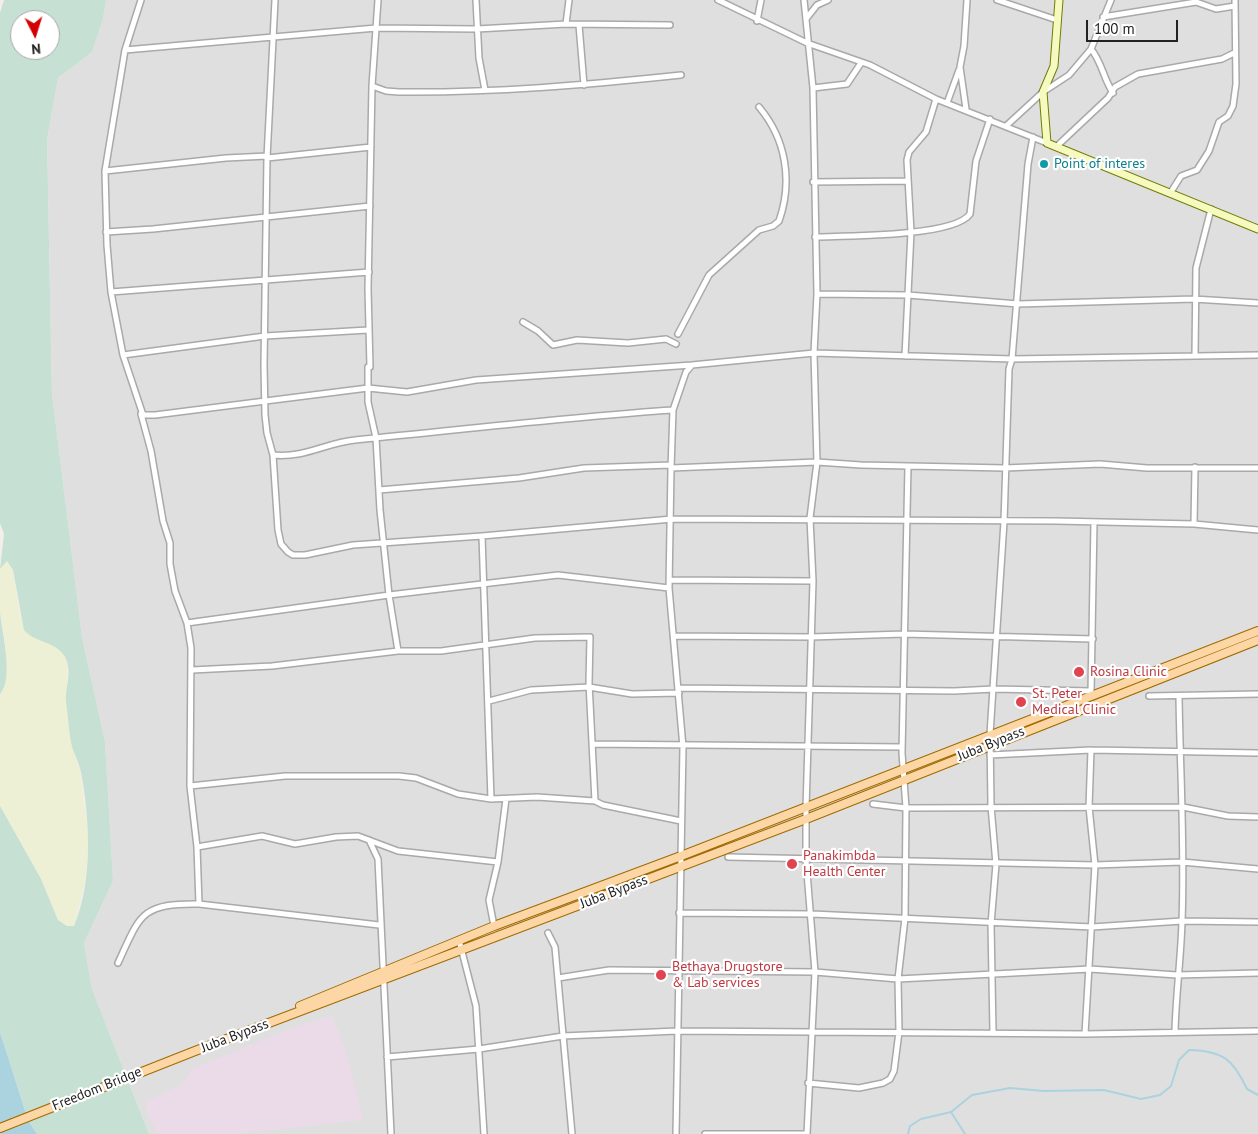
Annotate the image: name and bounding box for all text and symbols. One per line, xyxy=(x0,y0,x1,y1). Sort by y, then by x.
north arrow xyxy=(10,10,60,60)
scale bar xyxy=(1088,10,1180,42)
text: 100 m xyxy=(1094,19,1135,38)
text: N xyxy=(31,40,42,58)
place label: Point of interes xyxy=(1054,156,1145,172)
marker: Point of interes xyxy=(1038,158,1050,170)
place label: Rosina Clinic xyxy=(1090,664,1167,680)
marker: Rosina Clinic xyxy=(1072,665,1086,679)
place label: St. Peter Medical Clinic xyxy=(1032,686,1116,719)
marker: St. Peter Medical Clinic xyxy=(1014,695,1028,709)
street label: Juba Bypass xyxy=(955,723,1027,765)
place label: Panakimbda Health Center xyxy=(803,848,885,880)
marker: Panakimbda Health Center xyxy=(785,857,799,871)
street label: Juba Bypass xyxy=(578,871,650,913)
place label: Bethaya Drugstore & Lab services xyxy=(672,959,783,992)
marker: Bethaya Drugstore & Lab services xyxy=(654,968,668,982)
street label: Juba Bypass xyxy=(199,1015,271,1057)
street label: Freedom Bridge xyxy=(50,1063,144,1115)

